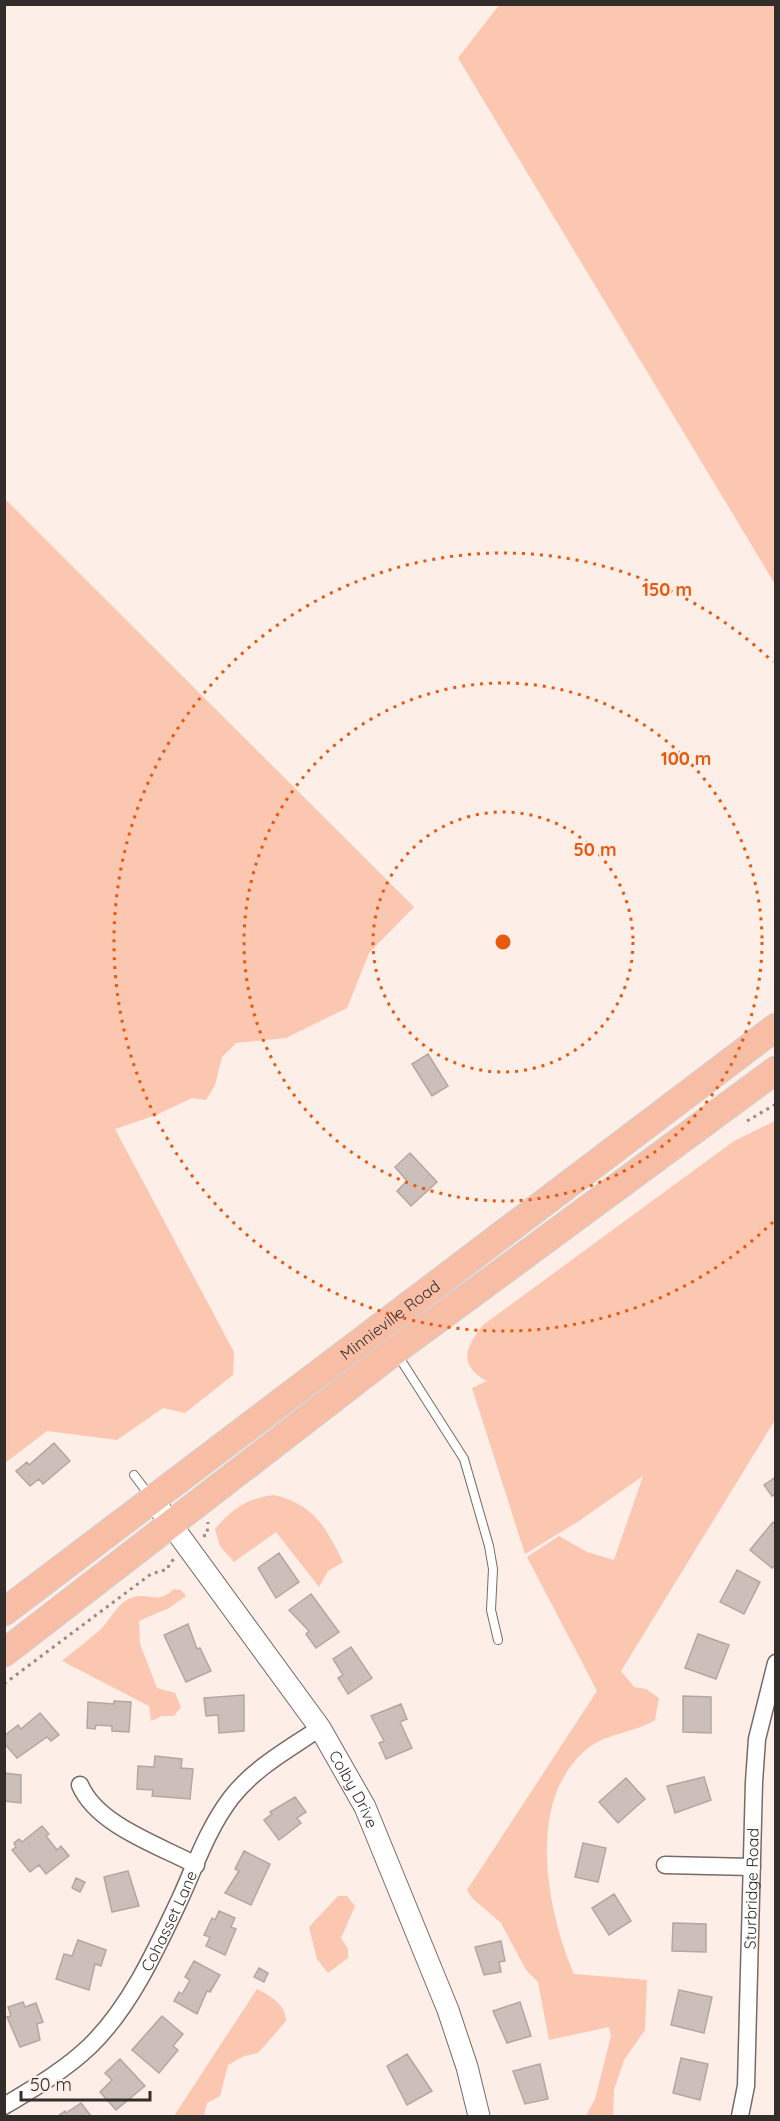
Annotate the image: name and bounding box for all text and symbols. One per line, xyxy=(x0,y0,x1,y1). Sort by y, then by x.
text: 150 m xyxy=(642,578,692,601)
text: 100 m xyxy=(661,747,711,770)
text: 50 m xyxy=(573,838,617,861)
centre of rings xyxy=(493,932,513,952)
street label: Minnieville Road xyxy=(336,1276,444,1364)
street label: Colby Drive xyxy=(325,1747,382,1831)
street label: Sturbridge Road xyxy=(740,1828,763,1950)
street label: Cohasset Lane xyxy=(136,1867,201,1975)
scale bar xyxy=(21,2064,150,2102)
text: 50 m xyxy=(30,2073,72,2096)

